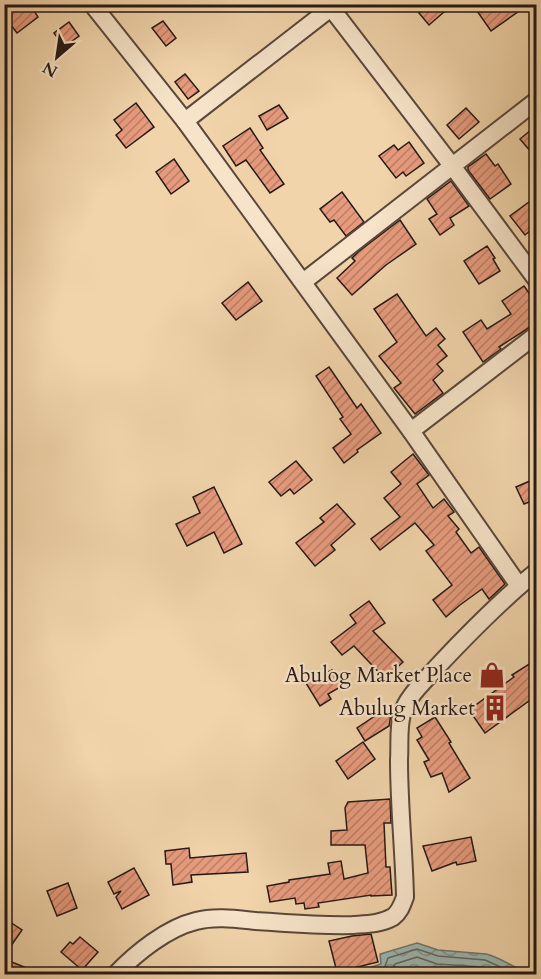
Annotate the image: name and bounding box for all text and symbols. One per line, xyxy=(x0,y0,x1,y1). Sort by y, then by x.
north arrow xyxy=(27,27,87,87)
text: N xyxy=(39,56,62,82)
shop icon: Abulog Market Place xyxy=(477,660,507,690)
place label: Abulog Market Place xyxy=(285,661,472,690)
building icon: Abulug Market xyxy=(480,693,510,723)
place label: Abulug Market xyxy=(339,694,475,723)

